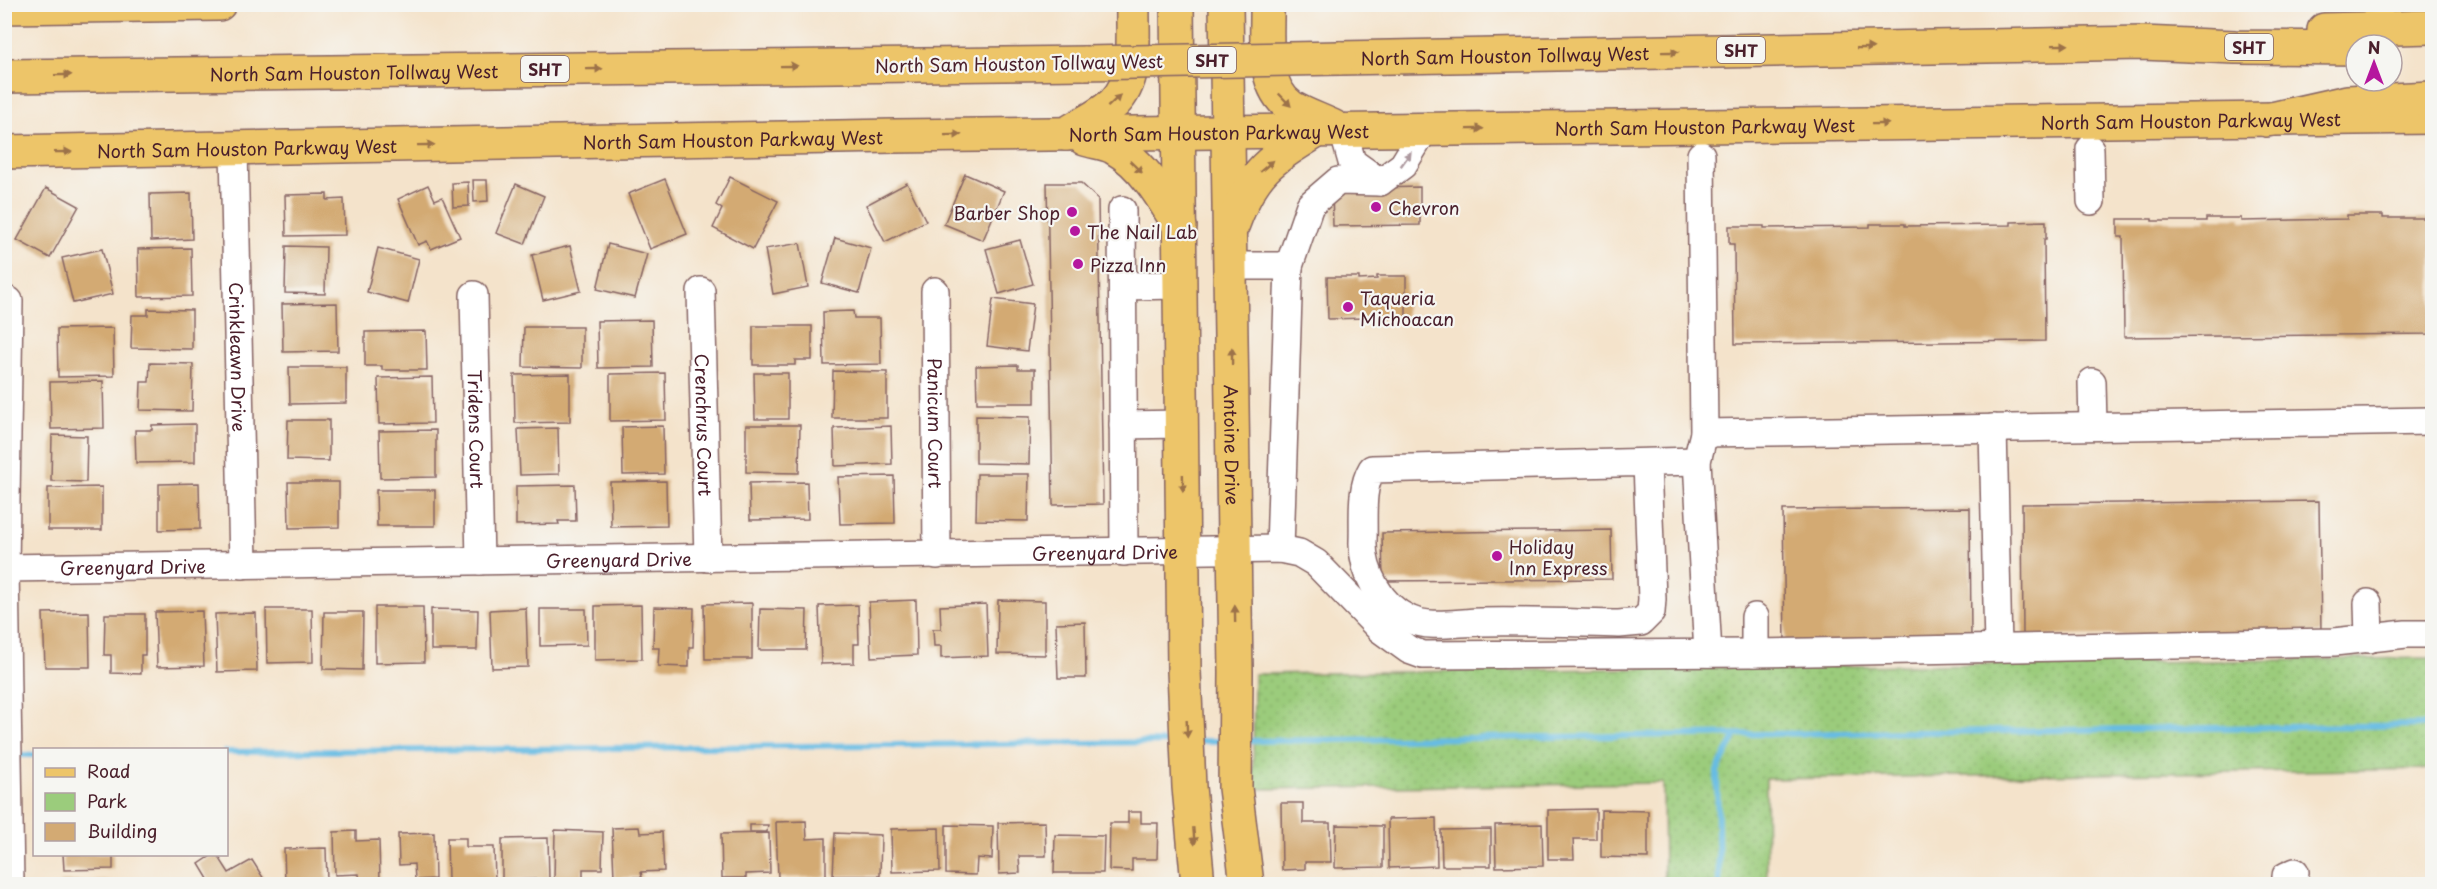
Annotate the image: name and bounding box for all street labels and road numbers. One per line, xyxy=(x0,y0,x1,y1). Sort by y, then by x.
road number: SHT xyxy=(2225,34,2273,60)
road number: SHT xyxy=(1717,37,1765,63)
street label: North Sam Houston Tollway West xyxy=(1360,39,1649,71)
street label: North Sam Houston Tollway West xyxy=(875,47,1163,79)
road number: SHT xyxy=(1188,47,1236,73)
road number: SHT xyxy=(521,56,569,82)
street label: North Sam Houston Tollway West xyxy=(210,57,498,87)
street label: North Sam Houston Parkway West xyxy=(2040,105,2341,135)
street label: North Sam Houston Parkway West xyxy=(1554,111,1855,141)
street label: North Sam Houston Parkway West xyxy=(1068,117,1369,147)
street label: North Sam Houston Parkway West xyxy=(582,123,883,155)
street label: North Sam Houston Parkway West xyxy=(97,131,397,164)
street label: Crinkleawn Drive xyxy=(223,282,254,432)
street label: Crenchrus Court xyxy=(689,353,720,497)
street label: Panicum Court xyxy=(922,357,950,489)
street label: Tridens Court xyxy=(462,369,492,489)
street label: Antoine Drive xyxy=(1218,384,1247,506)
street label: Greenyard Drive xyxy=(1032,537,1178,566)
street label: Greenyard Drive xyxy=(546,544,692,573)
street label: Greenyard Drive xyxy=(60,551,206,581)

